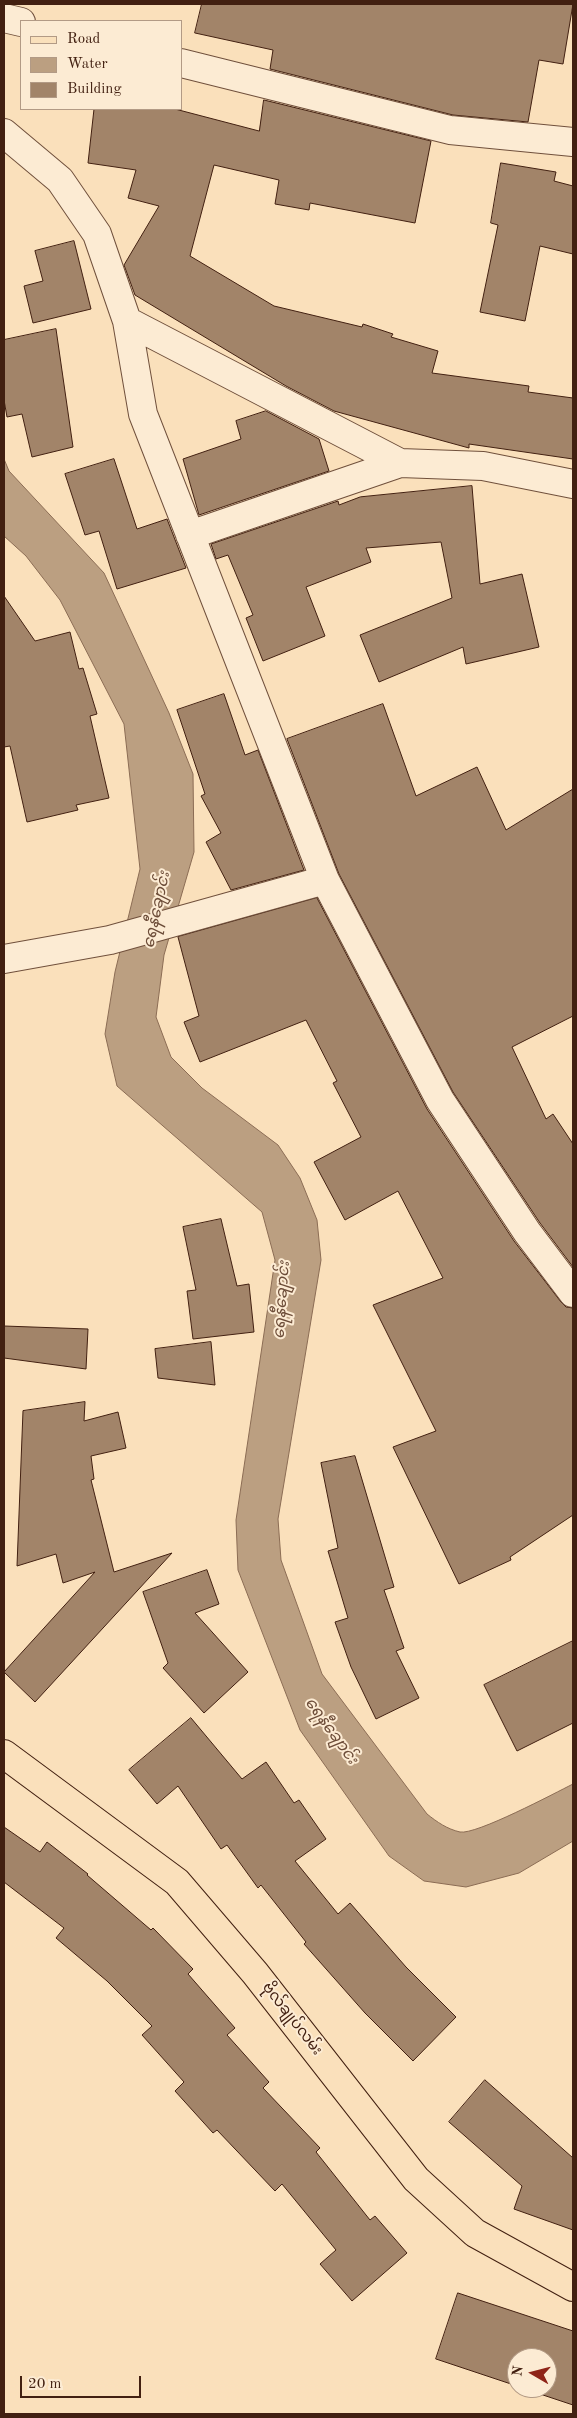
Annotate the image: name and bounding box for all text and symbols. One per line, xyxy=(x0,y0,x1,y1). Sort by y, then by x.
legend xyxy=(20,20,182,110)
text: Road xyxy=(67,32,100,47)
text: Water xyxy=(67,57,108,72)
text: Building xyxy=(67,82,122,97)
water label: ရေနီချောင်း xyxy=(139,870,175,950)
water label: ရေနီချောင်း xyxy=(270,1260,294,1340)
water label: ရေနီချောင်း xyxy=(300,1694,362,1768)
street label: ဗိုလ်‌ချုပ်‌လမ်း xyxy=(258,1979,326,2059)
north arrow xyxy=(507,2348,557,2398)
text: N xyxy=(510,2365,526,2377)
scale bar xyxy=(22,2366,144,2398)
text: 20 m xyxy=(28,2377,62,2392)

